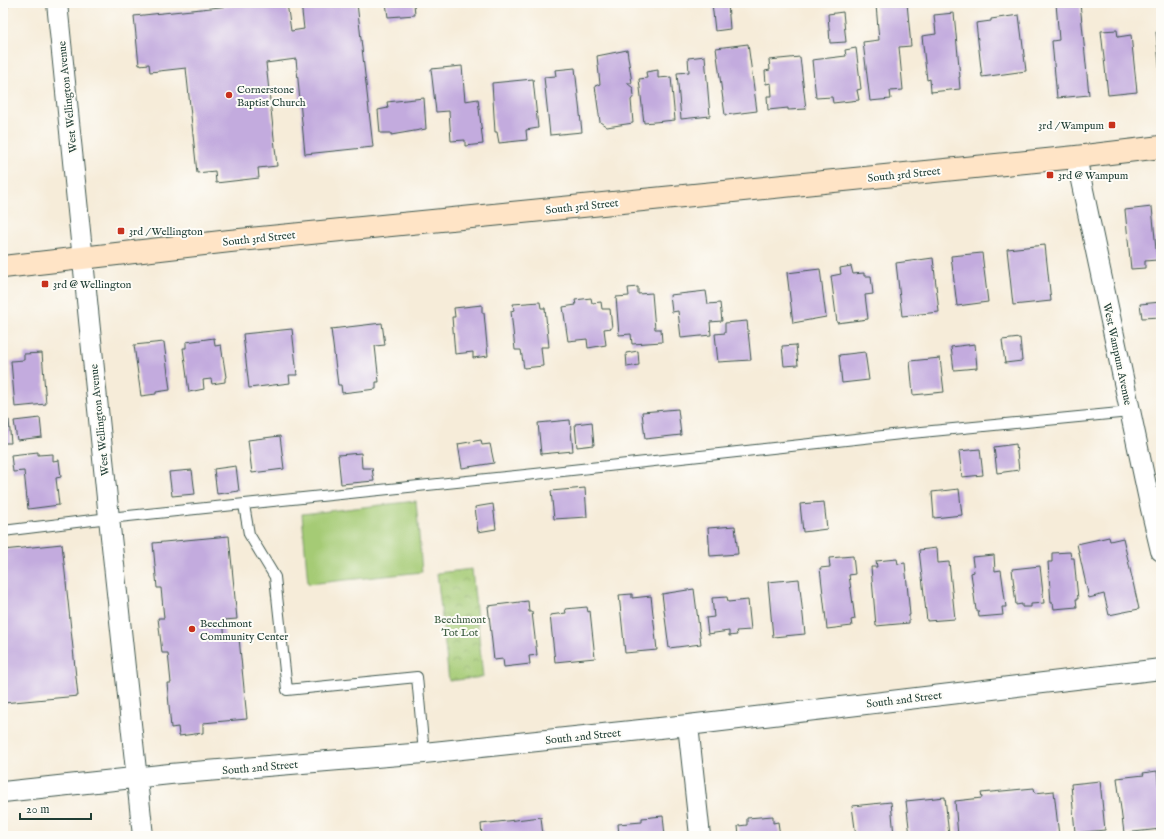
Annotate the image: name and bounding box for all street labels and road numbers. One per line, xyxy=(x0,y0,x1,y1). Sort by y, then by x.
street label: West Wellington Avenue xyxy=(55,40,81,153)
street label: South 3rd Street xyxy=(867,164,941,186)
street label: South 3rd Street xyxy=(545,196,619,218)
street label: South 3rd Street xyxy=(222,228,296,250)
street label: West Wampum Avenue xyxy=(1099,302,1135,407)
street label: West Wellington Avenue xyxy=(87,363,113,476)
street label: South 2nd Street xyxy=(866,688,943,712)
street label: South 2nd Street xyxy=(545,726,622,748)
street label: South 2nd Street xyxy=(222,758,299,778)

